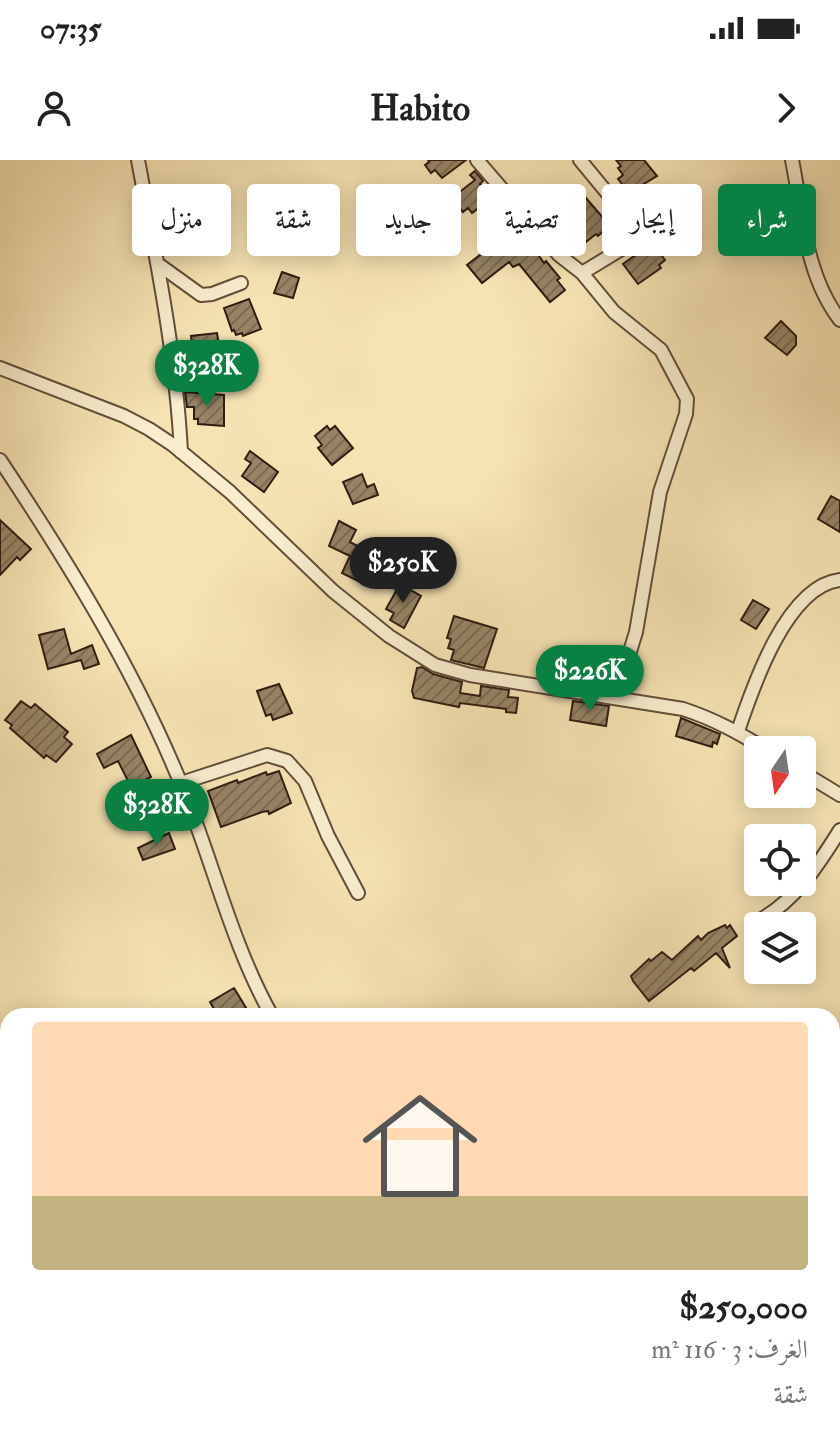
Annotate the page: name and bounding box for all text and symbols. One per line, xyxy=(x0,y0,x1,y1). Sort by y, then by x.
text: 07:35 xyxy=(40,10,101,47)
icon: person xyxy=(32,86,76,130)
text: Habito xyxy=(370,86,470,131)
icon: forward xyxy=(764,86,808,130)
chip: منزل xyxy=(132,184,231,256)
chip: شقة xyxy=(247,184,340,256)
chip: جديد xyxy=(356,184,461,256)
chip: تصفية xyxy=(477,184,586,256)
chip: إيجار xyxy=(602,184,702,256)
chip: شراء xyxy=(718,184,816,256)
pin: $328K xyxy=(151,340,263,408)
text: $328K xyxy=(173,350,241,382)
pin: $250K xyxy=(347,537,459,605)
text: $250K xyxy=(368,547,438,579)
pin: $226K xyxy=(534,645,646,713)
text: $226K xyxy=(554,655,626,687)
north arrow xyxy=(744,736,816,808)
map controls xyxy=(744,736,816,984)
pin: $328K xyxy=(101,779,213,847)
text: $328K xyxy=(123,789,191,821)
button: locate xyxy=(744,824,816,896)
button: layers xyxy=(744,912,816,984)
icon: home xyxy=(348,1074,492,1218)
text: $250,000 xyxy=(679,1286,808,1329)
text: الغرف: 3 · 116 m² xyxy=(651,1334,808,1366)
text: شقة xyxy=(774,1379,808,1411)

